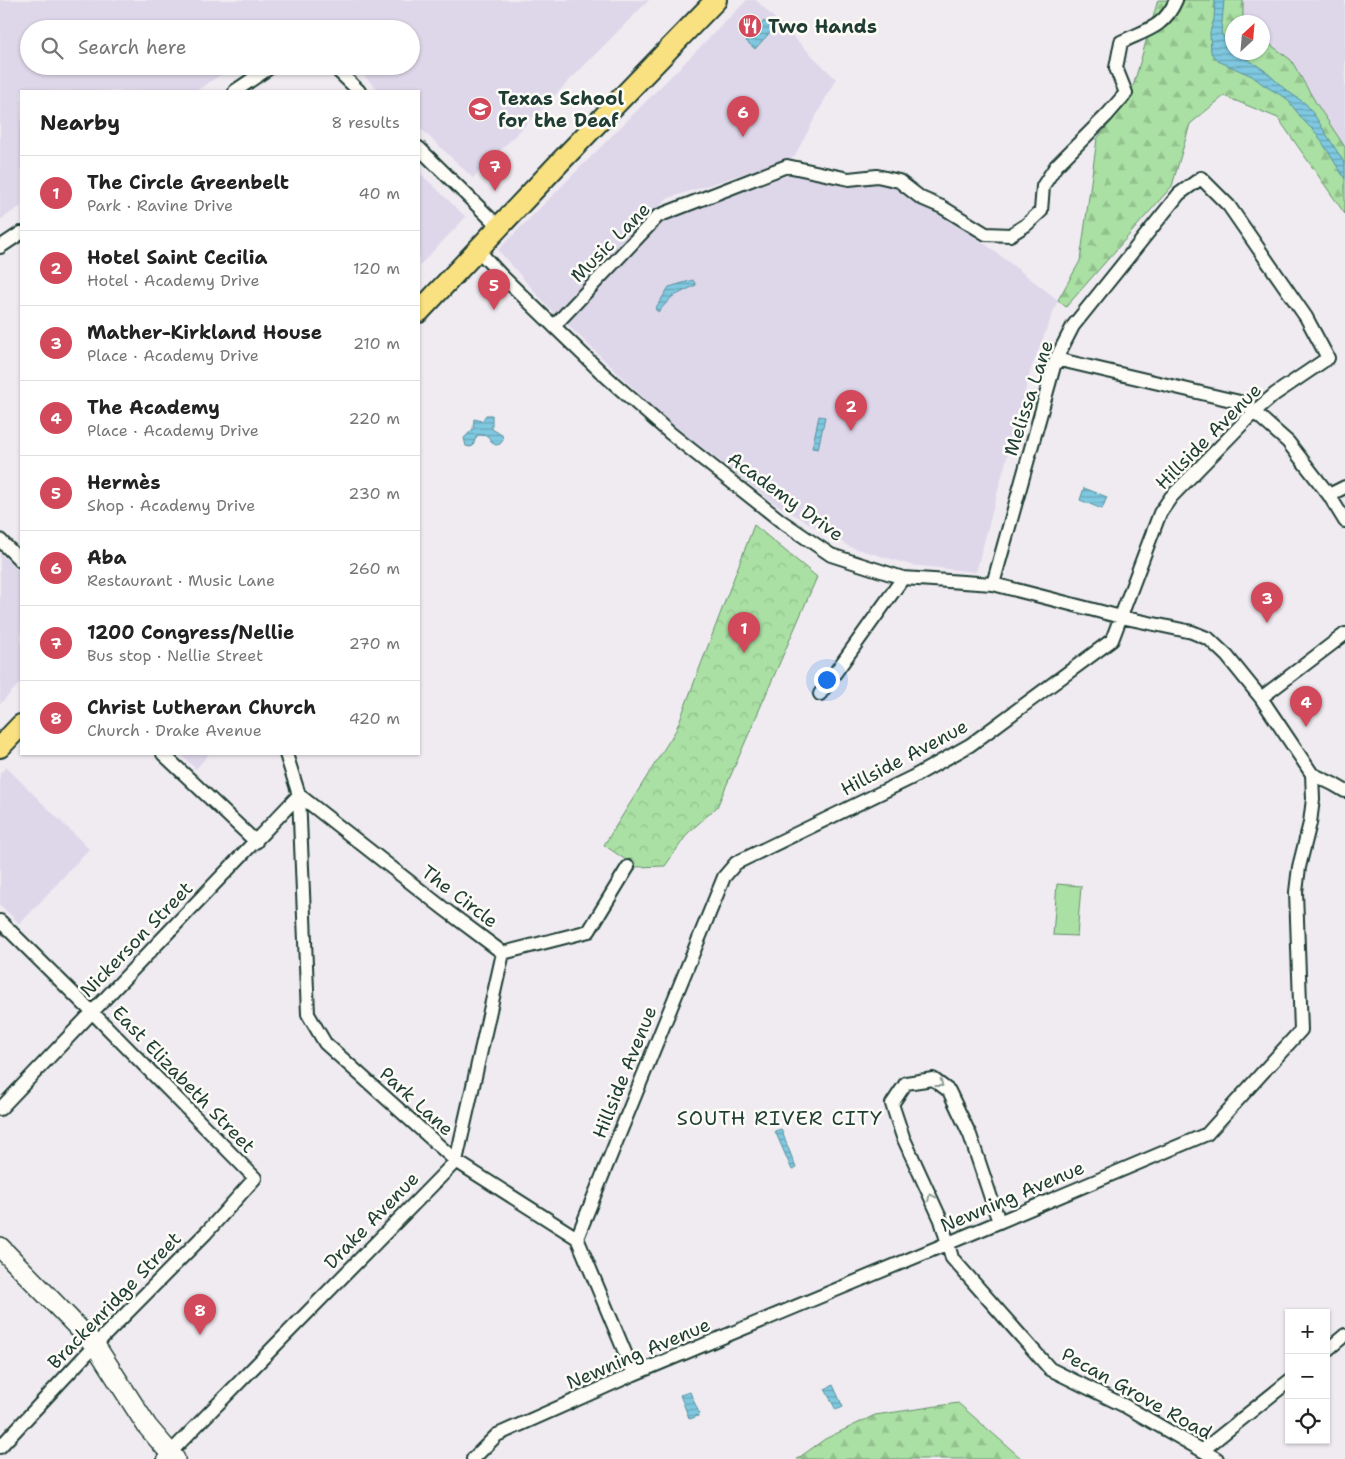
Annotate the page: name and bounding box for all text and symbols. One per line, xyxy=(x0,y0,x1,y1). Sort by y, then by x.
restaurant icon: Two Hands xyxy=(737,13,763,39)
place label: Two Hands xyxy=(768,14,877,39)
north arrow xyxy=(1225,15,1270,60)
search box xyxy=(20,20,420,75)
icon: search xyxy=(38,34,66,62)
text: Search here xyxy=(78,35,187,60)
place label: Texas School for the Deaf xyxy=(498,86,624,133)
school or university icon: Texas School for the Deaf xyxy=(467,96,493,122)
pin: 6 xyxy=(727,96,759,137)
text: Nearby xyxy=(40,109,120,137)
text: 8 results xyxy=(331,112,400,133)
pin: 7 xyxy=(479,150,511,191)
text: The Circle Greenbelt xyxy=(87,170,289,195)
text: 1 xyxy=(52,183,60,204)
text: 40 m xyxy=(358,183,400,204)
text: Park · Ravine Drive xyxy=(87,195,233,216)
street label: Music Lane xyxy=(565,197,656,288)
text: Hotel Saint Cecilia xyxy=(87,245,268,270)
text: 2 xyxy=(50,258,62,279)
text: 120 m xyxy=(353,258,400,279)
pin: 5 xyxy=(478,269,510,310)
text: Hotel · Academy Drive xyxy=(87,270,260,291)
text: Mather-Kirkland House xyxy=(87,320,322,345)
text: 3 xyxy=(50,333,62,354)
text: 210 m xyxy=(353,333,400,354)
street label: Melissa Lane xyxy=(998,337,1059,459)
text: Place · Academy Drive xyxy=(87,345,259,366)
street label: Hillside Avenue xyxy=(1150,378,1267,495)
pin: 2 xyxy=(835,390,867,431)
text: The Academy xyxy=(87,395,220,420)
text: 4 xyxy=(50,408,62,429)
text: 220 m xyxy=(348,408,400,429)
text: Place · Academy Drive xyxy=(87,420,259,441)
street label: Academy Drive xyxy=(723,446,849,547)
text: Hermès xyxy=(87,470,161,495)
text: 5 xyxy=(51,483,61,504)
text: 230 m xyxy=(348,483,400,504)
text: Shop · Academy Drive xyxy=(87,495,255,516)
text: Aba xyxy=(87,545,127,570)
text: 6 xyxy=(50,558,62,579)
text: 260 m xyxy=(348,558,400,579)
text: Restaurant · Music Lane xyxy=(87,570,275,591)
pin: 3 xyxy=(1251,582,1283,623)
pin: 1 xyxy=(728,612,760,653)
text: 1200 Congress/Nellie xyxy=(87,620,294,645)
text: 7 xyxy=(50,633,62,654)
text: 270 m xyxy=(349,633,400,654)
text: Bus stop · Nellie Street xyxy=(87,645,263,666)
your location xyxy=(814,667,840,693)
pin: 4 xyxy=(1290,686,1322,727)
text: Christ Lutheran Church xyxy=(87,695,316,720)
text: 8 xyxy=(50,708,62,729)
text: 420 m xyxy=(349,708,400,729)
street label: Hillside Avenue xyxy=(836,713,972,801)
text: Church · Drake Avenue xyxy=(87,720,262,741)
street label: The Circle xyxy=(416,859,503,933)
street label: Nickerson Street xyxy=(75,876,198,1003)
street label: East Elizabeth Street xyxy=(107,1000,261,1158)
street label: Hillside Avenue xyxy=(587,1002,662,1142)
street label: Park Lane xyxy=(374,1061,459,1141)
one-way arrow xyxy=(934,1078,943,1087)
district label: SOUTH RIVER CITY xyxy=(677,1105,883,1131)
street label: Newning Avenue xyxy=(936,1155,1088,1238)
street label: Drake Avenue xyxy=(318,1166,424,1275)
one-way arrow xyxy=(926,1193,937,1202)
street label: Brackenridge Street xyxy=(42,1226,187,1374)
pin: 8 xyxy=(184,1294,216,1335)
map controls xyxy=(1285,1309,1330,1444)
button: + xyxy=(1285,1309,1330,1354)
street label: Newning Avenue xyxy=(562,1312,714,1395)
street label: Pecan Grove Road xyxy=(1057,1342,1216,1445)
button: − xyxy=(1285,1354,1330,1399)
button: locate xyxy=(1285,1399,1330,1444)

